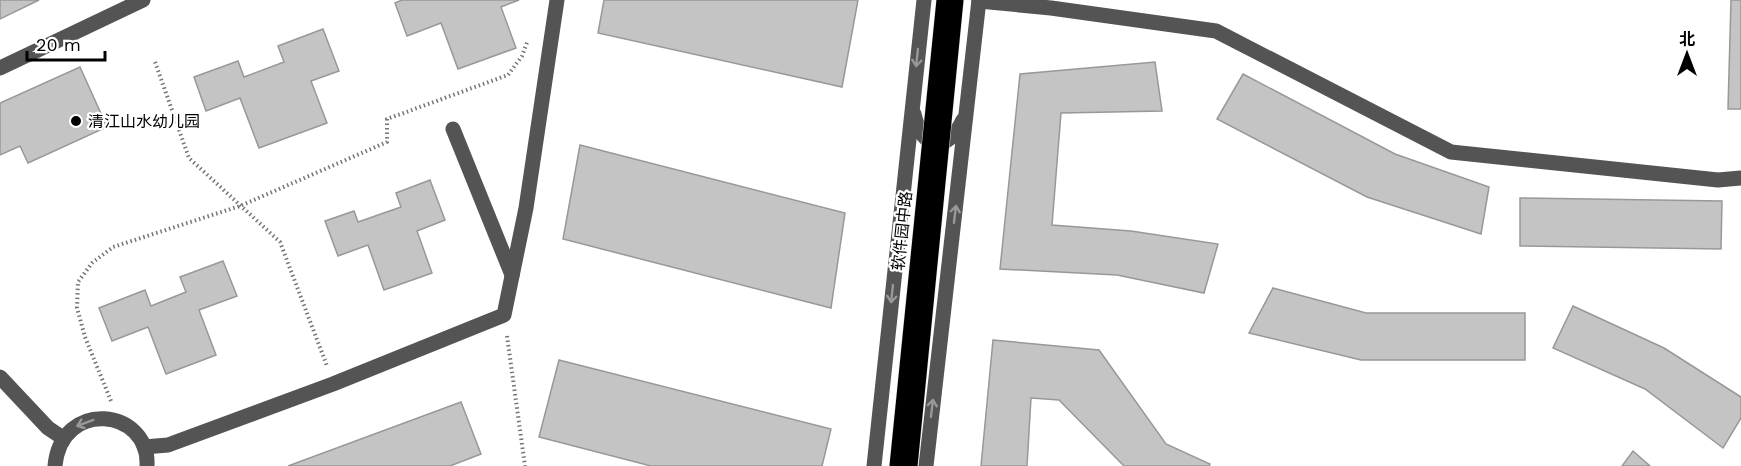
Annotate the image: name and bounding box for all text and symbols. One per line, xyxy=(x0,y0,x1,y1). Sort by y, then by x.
scale bar xyxy=(27,24,105,62)
north arrow xyxy=(1657,24,1717,84)
text: 北 xyxy=(1679,30,1695,49)
text: 20 m xyxy=(36,34,81,55)
one-way arrow xyxy=(912,48,923,68)
place label: 清江山水幼儿园 xyxy=(88,112,200,131)
marker: 清江山水幼儿园 xyxy=(69,114,83,128)
street label: 软件园中路 xyxy=(888,190,916,272)
one-way arrow xyxy=(949,205,960,225)
one-way arrow xyxy=(886,283,897,303)
one-way arrow xyxy=(927,398,938,418)
one-way arrow xyxy=(76,418,95,429)

